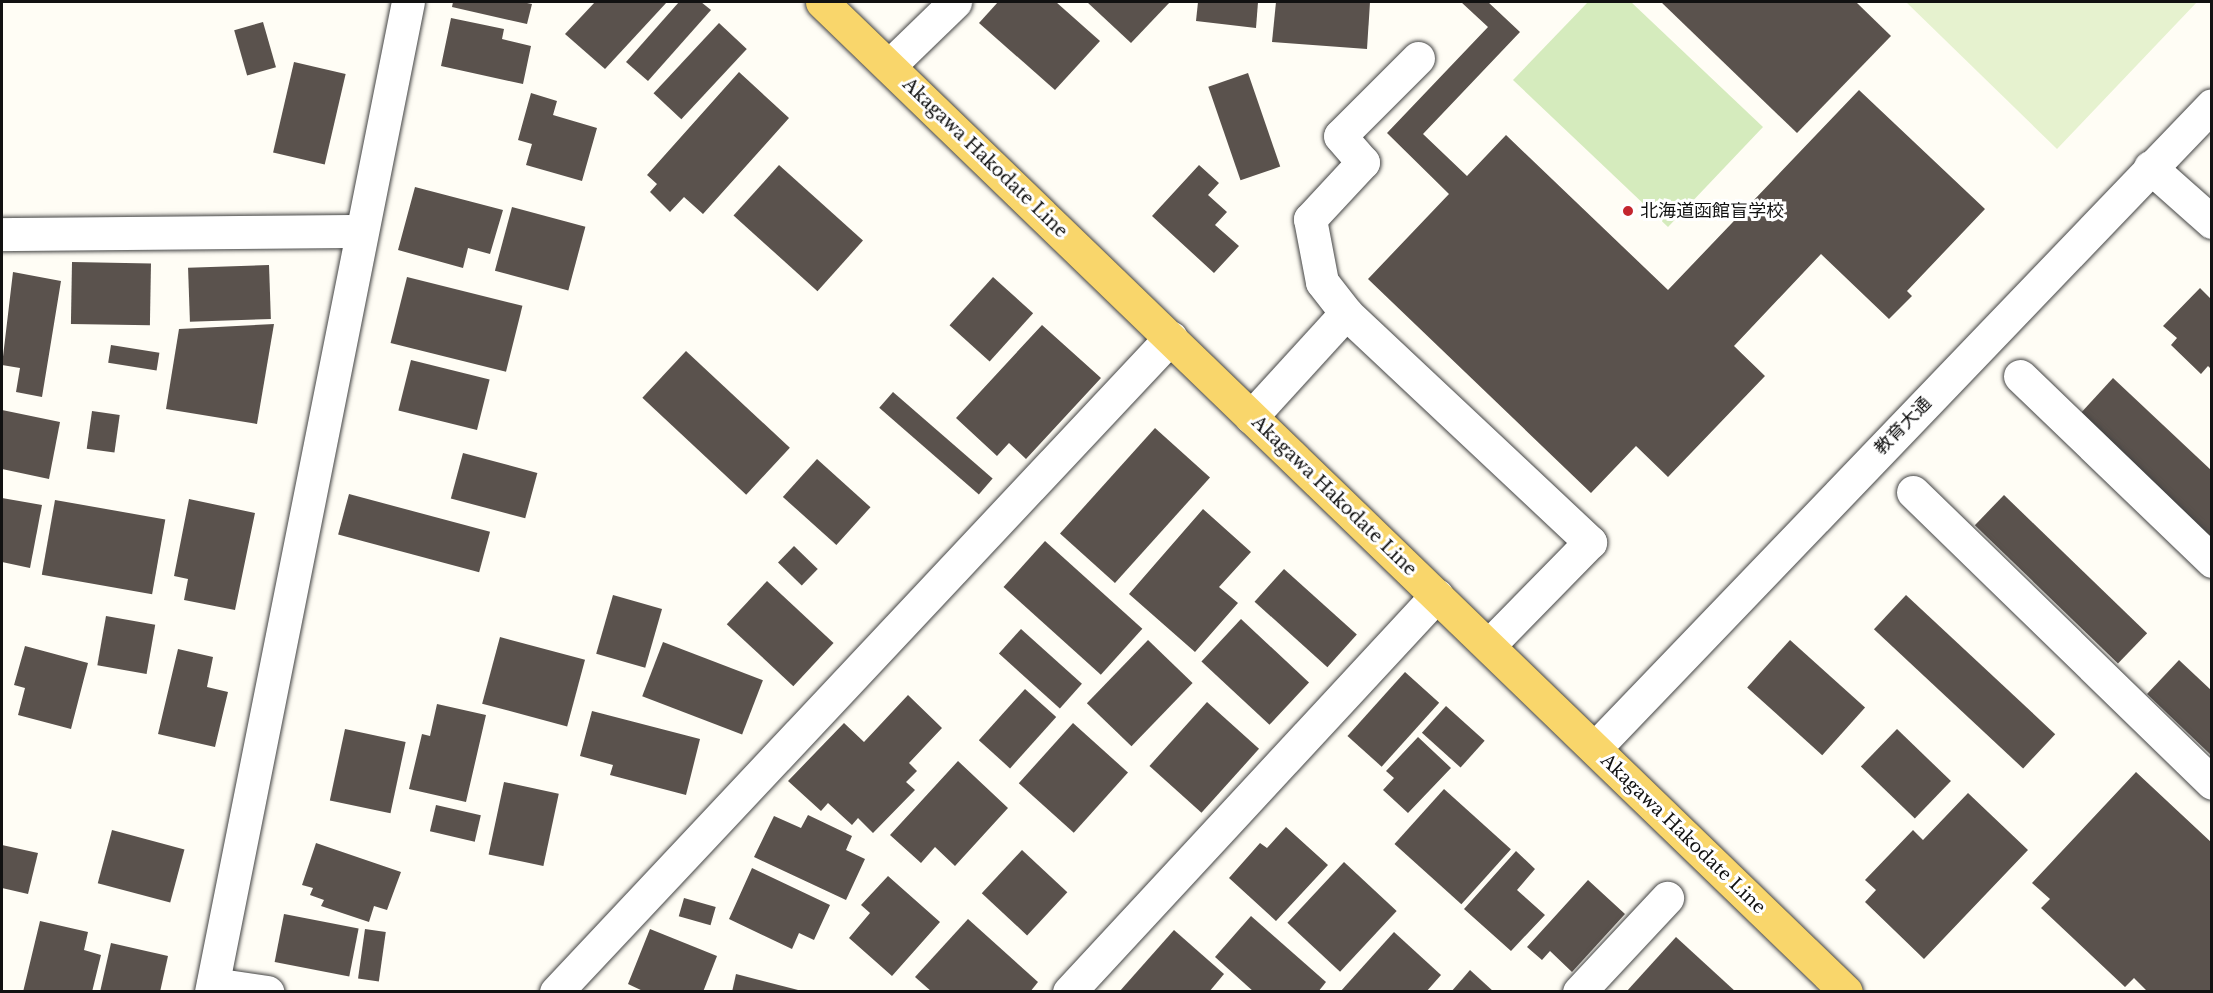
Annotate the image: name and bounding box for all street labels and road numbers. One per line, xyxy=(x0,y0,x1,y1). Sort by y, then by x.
street label: Akagawa Hakodate Line xyxy=(898,74,1072,242)
street label: 教育大通 xyxy=(1870,393,1936,459)
street label: Akagawa Hakodate Line xyxy=(1247,412,1421,580)
street label: Akagawa Hakodate Line xyxy=(1596,750,1770,918)

